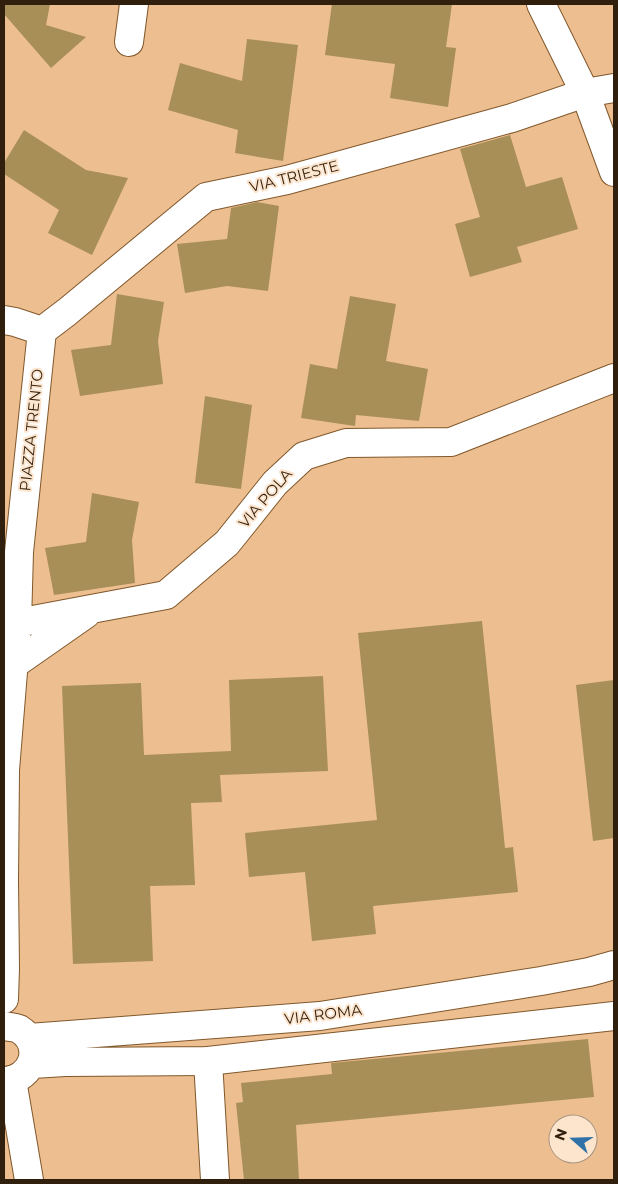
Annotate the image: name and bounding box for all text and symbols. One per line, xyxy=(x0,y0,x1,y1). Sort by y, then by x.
street label: VIA TRIESTE xyxy=(247,156,341,196)
street label: PIAZZA TRENTO xyxy=(15,368,47,492)
street label: VIA POLA xyxy=(234,464,296,532)
street label: VIA ROMA xyxy=(283,1000,363,1028)
north arrow xyxy=(548,1114,598,1164)
text: N xyxy=(550,1126,571,1143)

